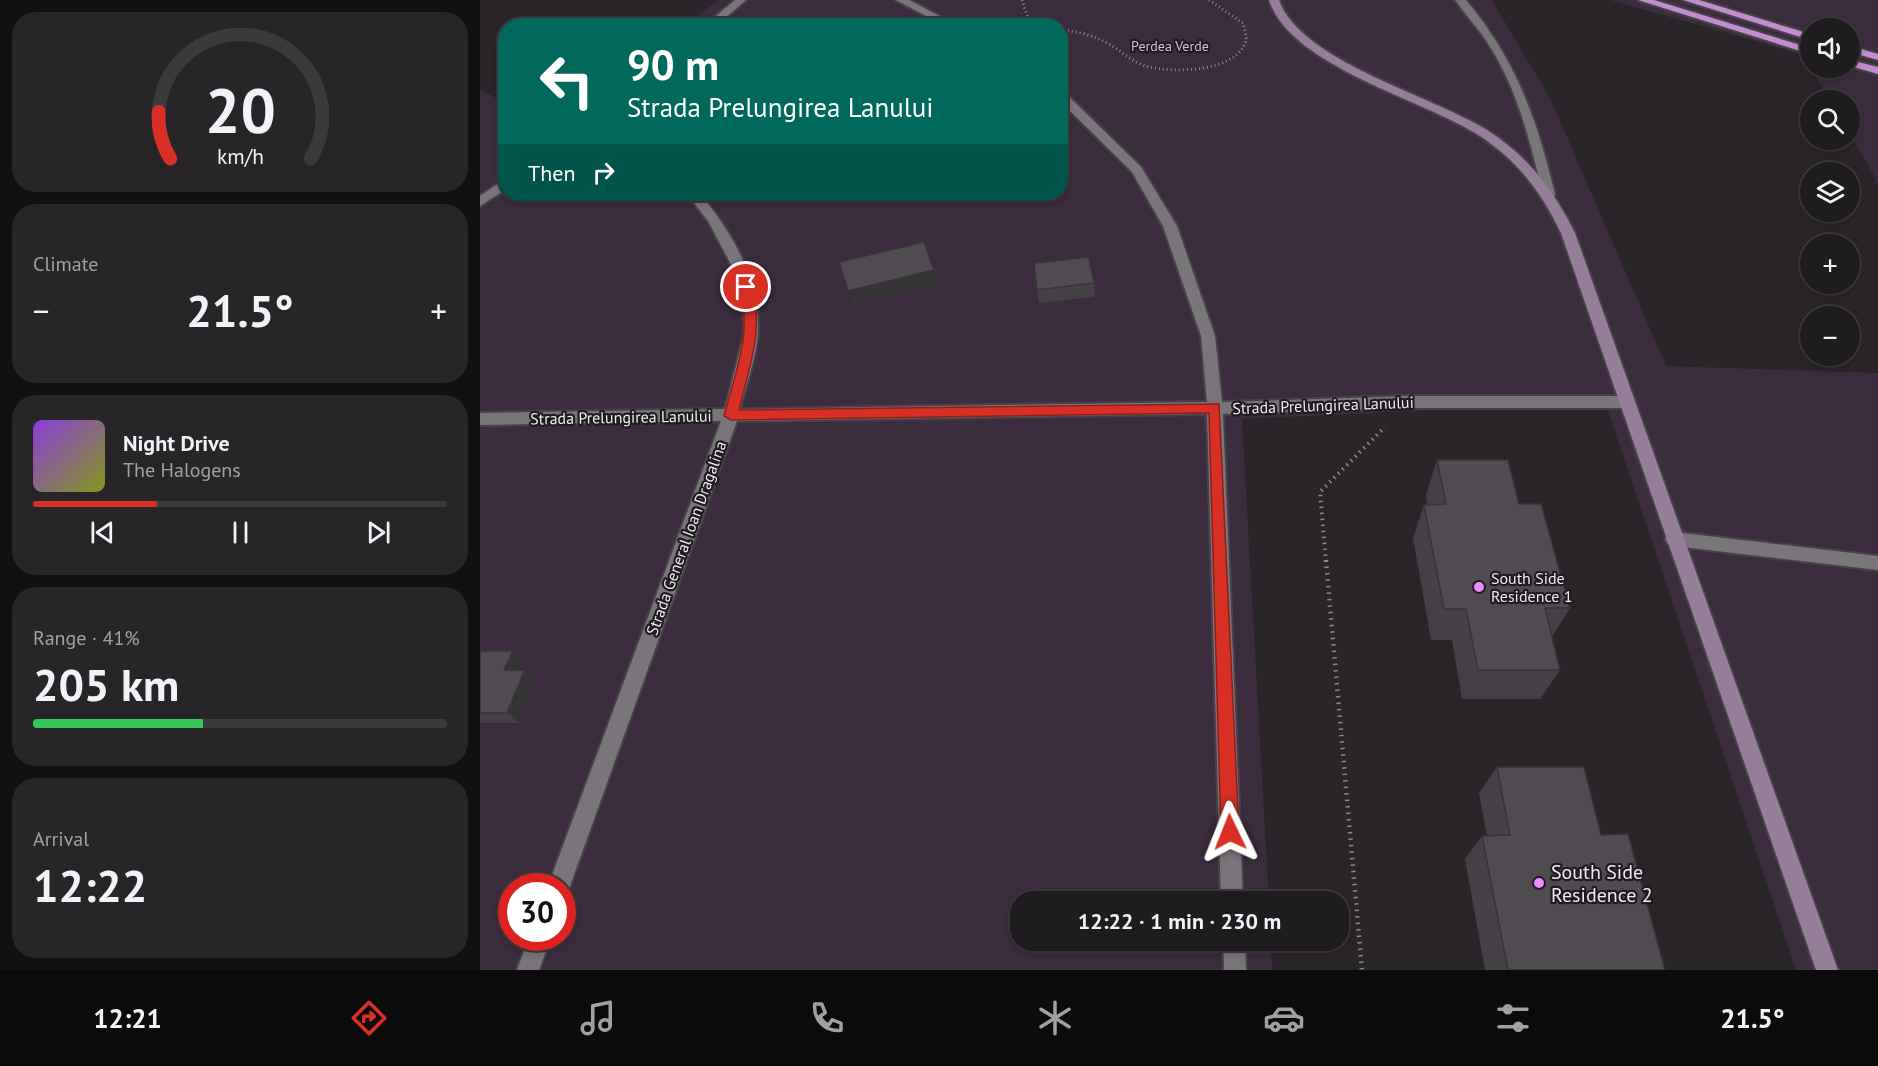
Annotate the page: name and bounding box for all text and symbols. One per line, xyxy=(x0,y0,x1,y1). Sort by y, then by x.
map controls xyxy=(1800,18,1860,366)
button: sound xyxy=(1800,18,1860,78)
text: 90 m xyxy=(627,37,719,92)
park label: Perdea Verde xyxy=(1131,37,1209,55)
icon: left xyxy=(528,42,606,120)
text: 20 xyxy=(205,69,275,150)
text: Strada Prelungirea Lanului xyxy=(627,90,933,124)
button: search xyxy=(1800,90,1860,150)
text: km/h xyxy=(216,142,263,170)
icon: right xyxy=(587,156,620,189)
text: Then xyxy=(528,159,575,187)
button: layers xyxy=(1800,162,1860,222)
button: + xyxy=(1800,234,1860,294)
text: Climate xyxy=(33,251,99,277)
pin xyxy=(720,261,771,312)
icon: arrive xyxy=(729,270,762,303)
text: 21.5° xyxy=(186,281,294,339)
text: − xyxy=(33,289,50,332)
text: + xyxy=(430,289,447,332)
button: − xyxy=(1800,306,1860,366)
street label: Strada Prelungirea Lanului xyxy=(1232,392,1414,418)
street label: Strada Prelungirea Lanului xyxy=(530,405,712,429)
text: Night Drive xyxy=(123,429,230,457)
street label: Strada General Ioan Dragalina xyxy=(641,438,731,638)
text: The Halogens xyxy=(123,457,241,483)
icon: previous xyxy=(86,516,119,549)
icon: pause xyxy=(224,516,257,549)
icon: next xyxy=(362,516,395,549)
place label: South Side Residence 1 xyxy=(1491,568,1572,606)
marker: South Side Residence 1 xyxy=(1472,580,1486,594)
text: Range · 41% xyxy=(33,625,140,651)
text: 205 km xyxy=(33,655,179,713)
position arrow xyxy=(1198,800,1262,864)
text: Arrival xyxy=(33,826,89,852)
text: 12:22 xyxy=(33,856,147,914)
place label: South Side Residence 2 xyxy=(1551,859,1653,908)
speed limit sign: 30 xyxy=(498,873,576,951)
marker: South Side Residence 2 xyxy=(1532,876,1546,890)
text: 12:22 · 1 min · 230 m xyxy=(1078,907,1281,935)
icon: directions xyxy=(348,997,390,1039)
icon: music xyxy=(577,997,619,1039)
icon: phone xyxy=(806,997,848,1039)
icon: climate xyxy=(1034,997,1076,1039)
icon: car xyxy=(1263,997,1305,1039)
icon: filters xyxy=(1492,997,1534,1039)
text: 12:21 xyxy=(93,1001,162,1035)
text: 21.5° xyxy=(1720,1001,1785,1035)

